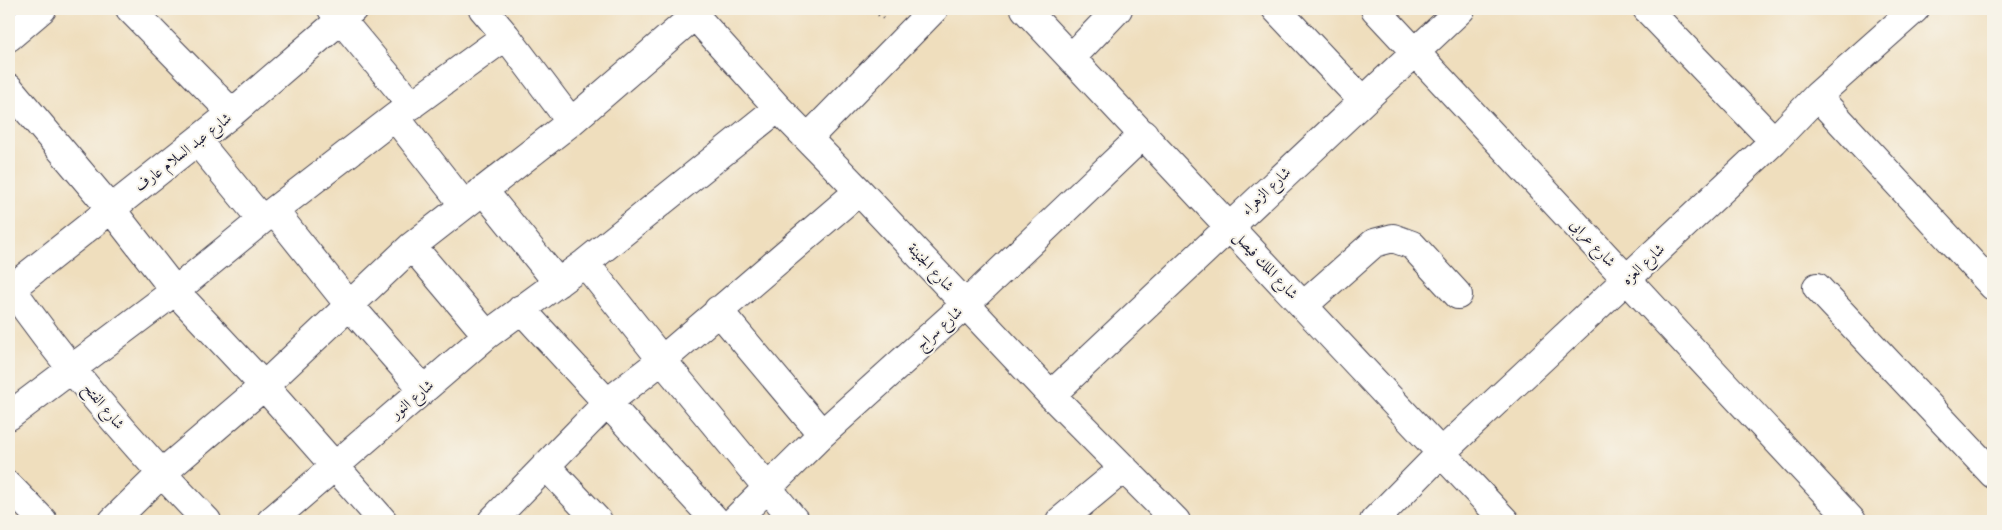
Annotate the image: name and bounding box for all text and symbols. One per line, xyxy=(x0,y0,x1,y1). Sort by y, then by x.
street label: شارع عبد السلام عارف xyxy=(131,108,237,198)
street label: شارع الزهراء xyxy=(1237,162,1297,222)
street label: شارع عرابى xyxy=(1564,215,1620,273)
street label: شارع الملك فيصل xyxy=(1227,227,1303,305)
street label: شارع الجنينة xyxy=(901,238,959,298)
street label: شارع العزه xyxy=(1617,239,1671,291)
street label: شارع سراج xyxy=(911,302,969,357)
street label: شارع النور xyxy=(385,375,440,427)
street label: شارع الفتح xyxy=(76,379,129,436)

